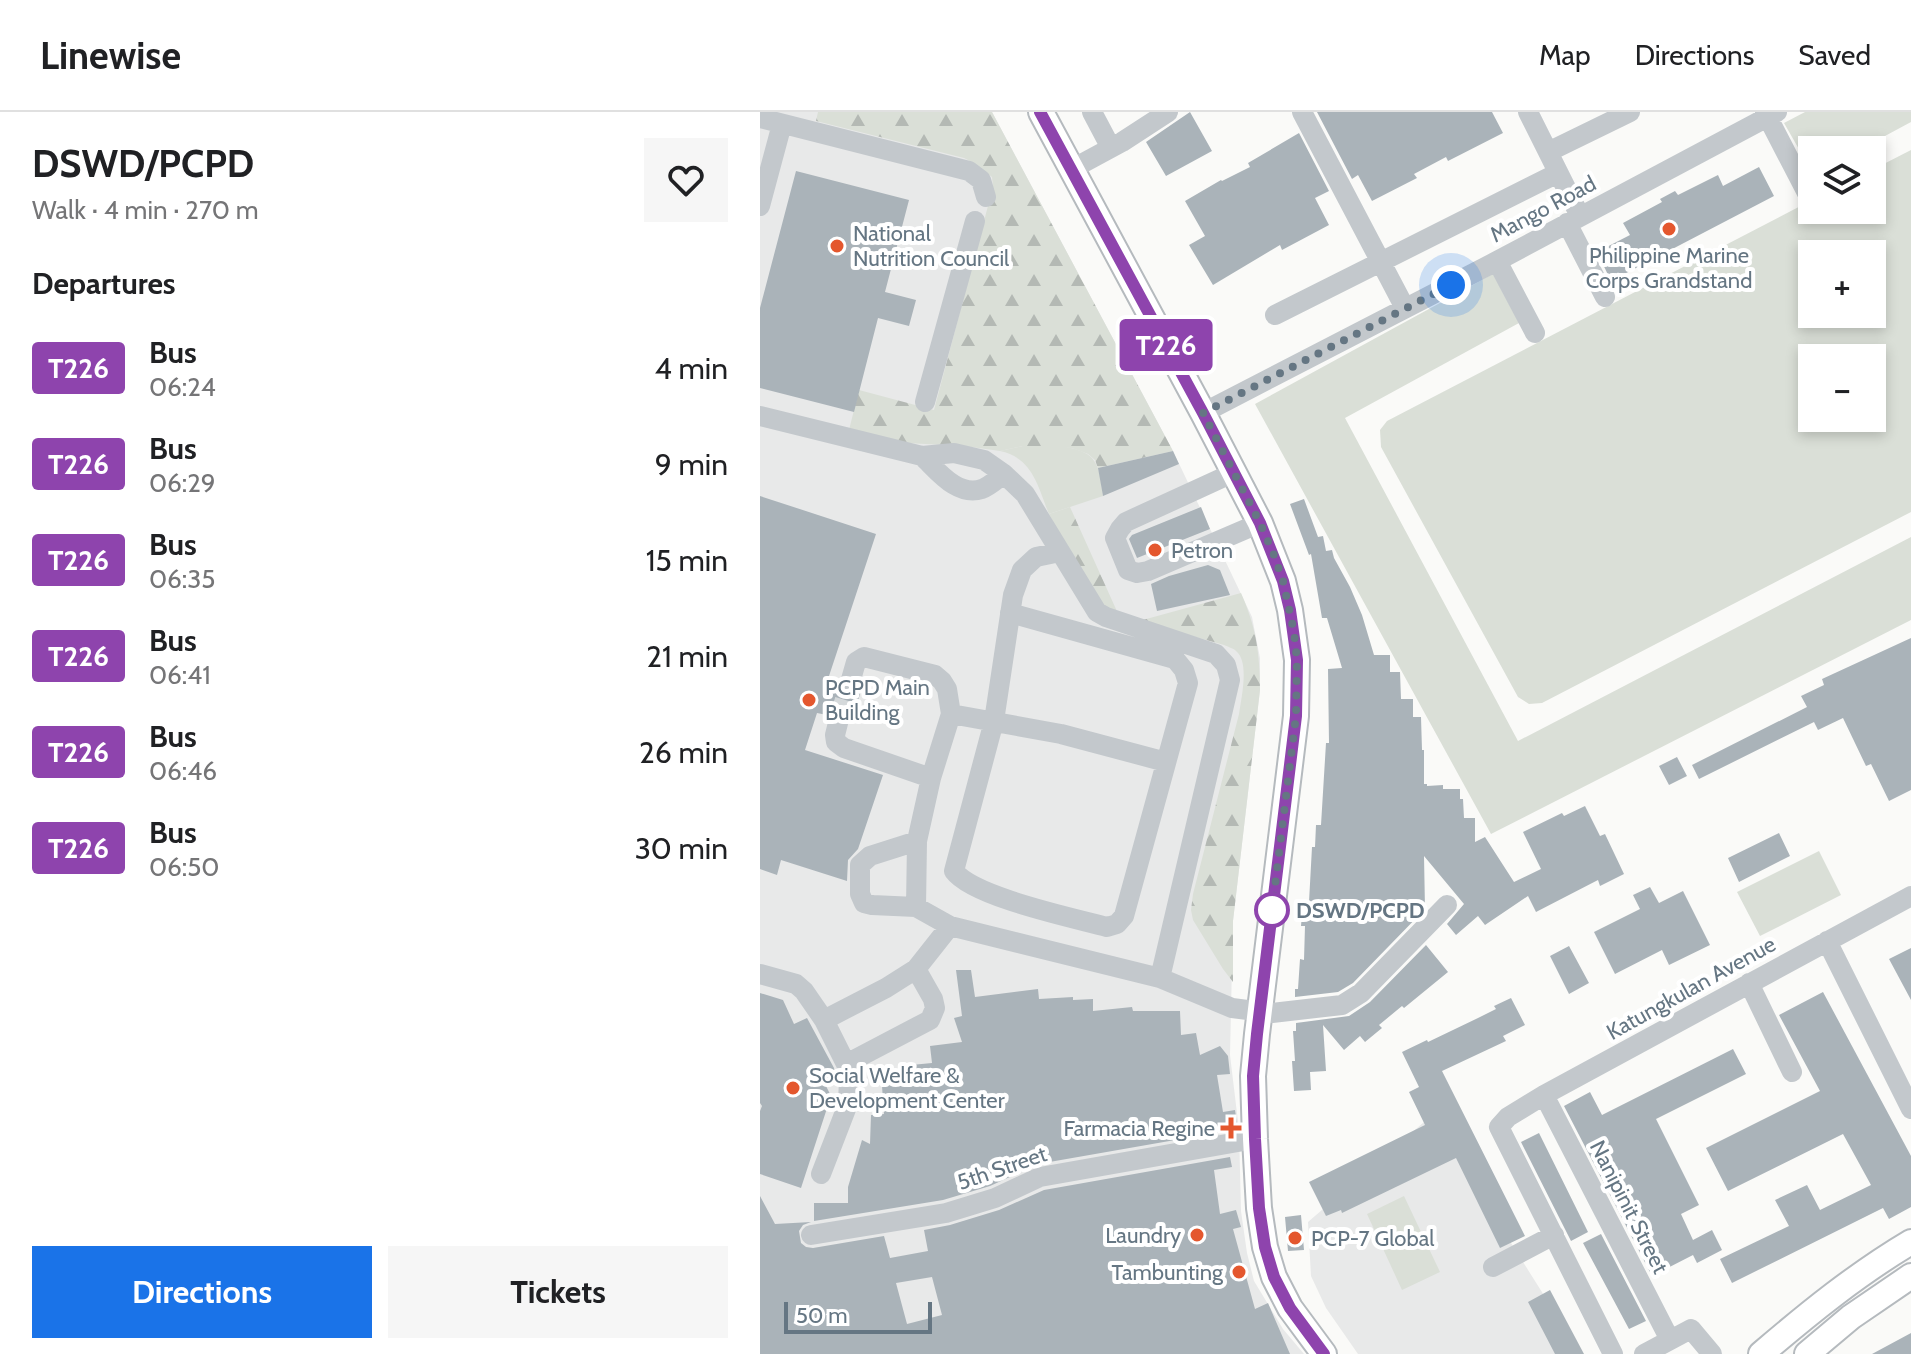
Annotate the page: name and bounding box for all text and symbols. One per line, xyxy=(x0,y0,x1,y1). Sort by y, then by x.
text: Linewise xyxy=(40,32,181,79)
text: Map xyxy=(1539,38,1591,72)
text: Directions xyxy=(1635,38,1754,72)
text: Saved xyxy=(1798,38,1871,72)
map controls xyxy=(1798,136,1886,432)
button: layers xyxy=(1798,136,1886,224)
button: heart xyxy=(644,138,728,222)
text: DSWD/PCPD xyxy=(32,140,254,187)
street label: Mango Road xyxy=(1485,170,1601,248)
text: Walk · 4 min · 270 m xyxy=(32,194,259,226)
place label: National Nutrition Council xyxy=(853,220,1010,272)
marker: Philippine Marine Corps Grandstand xyxy=(1660,220,1678,238)
marker: National Nutrition Council xyxy=(828,237,846,255)
button: + xyxy=(1798,240,1886,328)
place label: Philippine Marine Corps Grandstand xyxy=(1586,242,1752,294)
text: Departures xyxy=(32,265,176,302)
your location xyxy=(1431,265,1471,305)
line badge: T226 xyxy=(1110,319,1222,371)
text: T226 xyxy=(1136,328,1196,362)
text: Bus xyxy=(149,334,197,371)
button: − xyxy=(1798,344,1886,432)
text: 4 min xyxy=(654,350,728,387)
text: T226 xyxy=(48,351,109,385)
text: 06:24 xyxy=(149,371,216,403)
text: Bus xyxy=(149,430,197,467)
text: 9 min xyxy=(655,446,728,483)
text: T226 xyxy=(48,447,109,481)
text: 06:29 xyxy=(149,467,216,499)
text: Bus xyxy=(149,526,197,563)
place label: Petron xyxy=(1171,537,1233,564)
marker: Petron xyxy=(1146,541,1164,559)
text: 15 min xyxy=(646,542,728,579)
text: T226 xyxy=(48,543,109,577)
text: 06:35 xyxy=(149,563,215,595)
text: Bus xyxy=(149,622,197,659)
text: 21 min xyxy=(646,638,728,675)
text: T226 xyxy=(48,639,109,673)
text: 06:41 xyxy=(149,659,211,691)
place label: PCPD Main Building xyxy=(825,674,930,726)
marker: PCPD Main Building xyxy=(800,691,818,709)
text: Bus xyxy=(149,718,197,755)
text: 26 min xyxy=(639,734,728,771)
text: T226 xyxy=(48,735,109,769)
text: 06:46 xyxy=(149,755,217,787)
text: Bus xyxy=(149,814,197,851)
text: 30 min xyxy=(635,830,728,867)
text: T226 xyxy=(48,831,109,865)
text: 06:50 xyxy=(149,851,219,883)
marker: DSWD/PCPD xyxy=(1255,893,1289,927)
place label: DSWD/PCPD xyxy=(1296,897,1425,924)
street label: Katungkulan Avenue xyxy=(1602,930,1780,1046)
place label: Social Welfare & Development Center xyxy=(809,1062,1005,1114)
marker: Social Welfare & Development Center xyxy=(784,1079,802,1097)
place label: Farmacia Regine xyxy=(1064,1115,1215,1142)
marker: Farmacia Regine xyxy=(1222,1119,1240,1137)
street label: Nanipinit Street xyxy=(1584,1136,1674,1279)
street label: 5th Street xyxy=(954,1140,1051,1196)
place label: Laundry xyxy=(1105,1222,1181,1249)
place label: PCP-7 Global xyxy=(1311,1225,1435,1252)
marker: Laundry xyxy=(1188,1226,1206,1244)
marker: PCP-7 Global xyxy=(1286,1229,1304,1247)
button: Directions xyxy=(32,1246,372,1338)
button: Tickets xyxy=(388,1246,728,1338)
place label: Tambunting xyxy=(1112,1259,1224,1286)
marker: Tambunting xyxy=(1230,1263,1248,1281)
scale bar xyxy=(784,1298,932,1334)
text: 50 m xyxy=(796,1302,848,1329)

